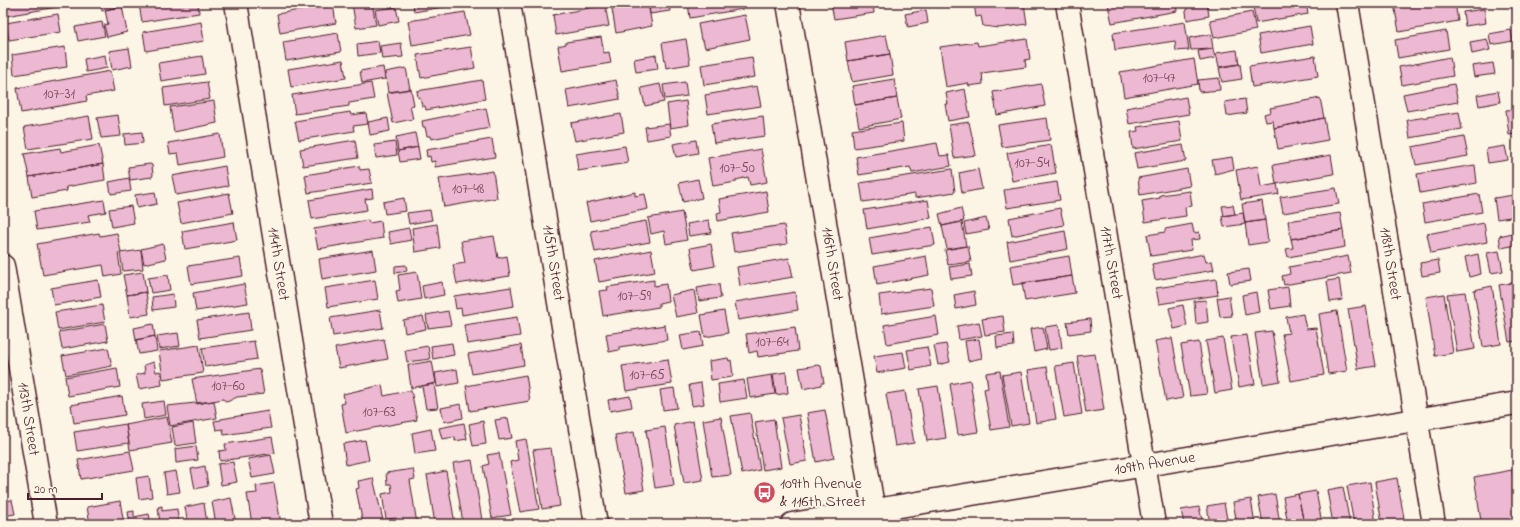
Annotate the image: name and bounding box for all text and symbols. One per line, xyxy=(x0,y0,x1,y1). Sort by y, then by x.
house number: 107-47 xyxy=(1142,68,1176,89)
house number: 107-31 xyxy=(43,84,75,105)
house number: 107-54 xyxy=(1014,153,1050,174)
house number: 107-50 xyxy=(719,158,755,179)
house number: 107-48 xyxy=(452,179,484,200)
street label: 115th Street xyxy=(535,223,571,303)
street label: 117th Street xyxy=(1093,224,1129,302)
street label: 116th Street xyxy=(814,225,850,303)
street label: 114th Street xyxy=(260,226,296,303)
street label: 118th Street xyxy=(1372,226,1408,303)
house number: 107-59 xyxy=(617,286,652,307)
house number: 107-64 xyxy=(755,332,789,353)
house number: 107-65 xyxy=(629,365,665,386)
house number: 107-60 xyxy=(211,376,245,397)
street label: 113th Street xyxy=(10,381,46,458)
house number: 107-63 xyxy=(362,402,396,423)
street label: 109th Avenue xyxy=(1113,446,1198,482)
place label: 109th Avenue & 116th Street xyxy=(780,472,866,514)
scale bar xyxy=(28,475,102,501)
bus stop icon: 109th Avenue & 116th Street xyxy=(751,480,777,506)
text: 20 m xyxy=(34,481,57,499)

